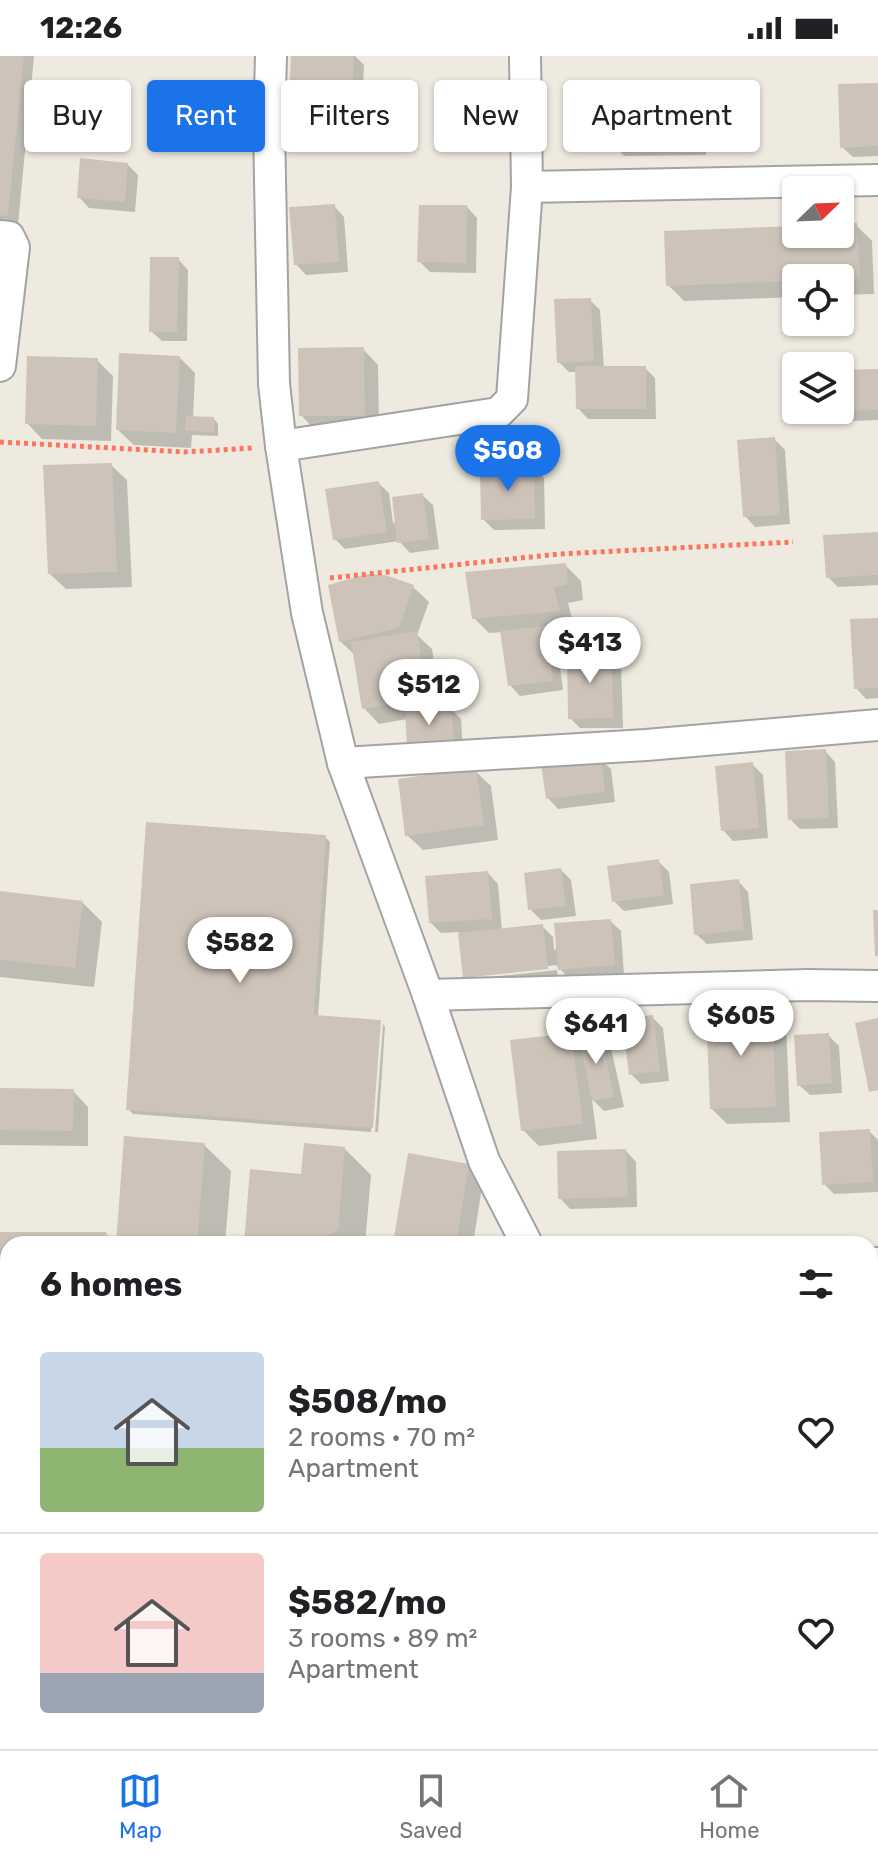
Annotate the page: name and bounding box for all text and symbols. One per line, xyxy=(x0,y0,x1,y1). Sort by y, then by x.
text: 12:26 xyxy=(40,10,122,46)
chip: Buy xyxy=(24,80,131,152)
chip: Rent xyxy=(147,80,265,152)
chip: Filters xyxy=(281,80,418,152)
chip: New xyxy=(434,80,547,152)
chip: Apartment xyxy=(563,80,760,152)
north arrow xyxy=(782,176,854,248)
map controls xyxy=(782,176,854,424)
button: locate xyxy=(782,264,854,336)
button: layers xyxy=(782,352,854,424)
pin: $508 xyxy=(461,425,555,493)
text: $508 xyxy=(473,435,543,466)
pin: $413 xyxy=(543,617,637,685)
text: $413 xyxy=(558,627,622,658)
pin: $512 xyxy=(382,659,476,727)
text: $512 xyxy=(397,669,461,700)
pin: $582 xyxy=(193,917,287,985)
text: $582 xyxy=(206,927,274,958)
pin: $605 xyxy=(694,990,788,1058)
pin: $641 xyxy=(549,998,643,1066)
text: $605 xyxy=(707,1000,775,1031)
text: $641 xyxy=(564,1008,628,1039)
icon: filters xyxy=(794,1262,838,1306)
text: 6 homes xyxy=(40,1264,182,1305)
text: $508/mo xyxy=(288,1381,447,1422)
icon: home xyxy=(104,1384,200,1480)
icon: heart xyxy=(794,1410,838,1454)
text: 2 rooms · 70 m² xyxy=(288,1422,475,1453)
text: Apartment xyxy=(288,1453,419,1484)
text: $582/mo xyxy=(288,1582,446,1623)
icon: home xyxy=(104,1585,200,1681)
icon: heart xyxy=(794,1611,838,1655)
text: 3 rooms · 89 m² xyxy=(288,1623,477,1654)
text: Apartment xyxy=(288,1654,419,1685)
tab: Map xyxy=(118,1769,162,1844)
tab: Saved xyxy=(399,1769,462,1844)
tab: Home xyxy=(699,1769,759,1844)

